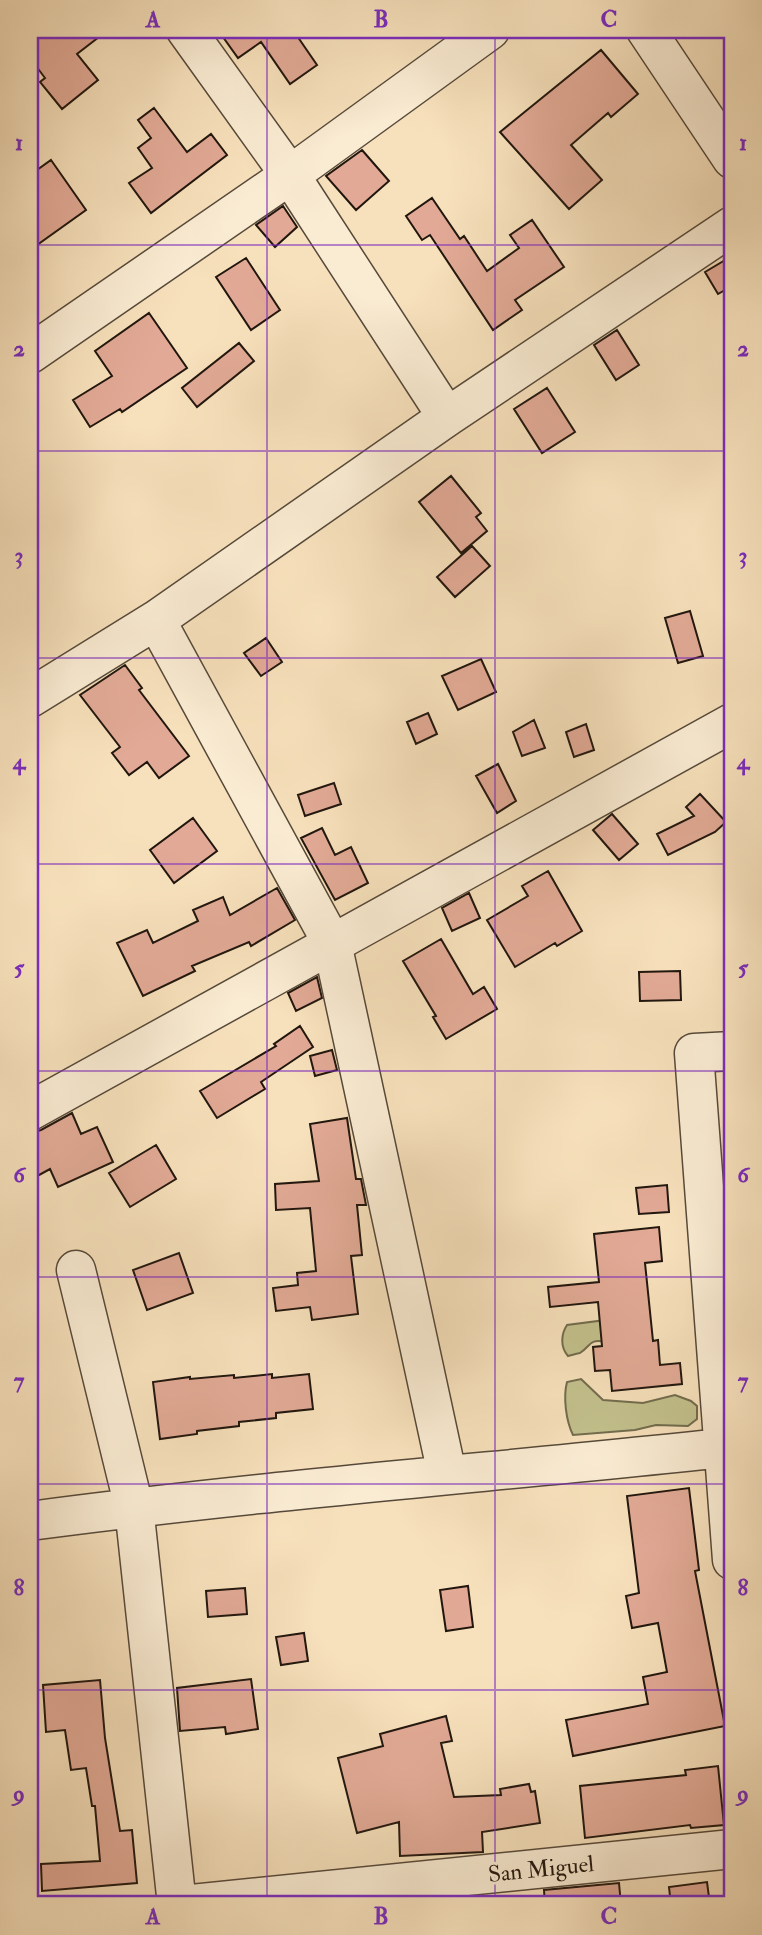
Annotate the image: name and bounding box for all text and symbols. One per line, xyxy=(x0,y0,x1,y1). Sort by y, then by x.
text: A xyxy=(145,5,161,34)
text: B xyxy=(373,5,389,34)
text: C xyxy=(601,5,617,34)
text: 1 xyxy=(15,128,23,157)
text: 1 xyxy=(739,128,747,157)
text: 2 xyxy=(13,334,25,363)
text: 2 xyxy=(737,334,749,363)
text: 3 xyxy=(15,541,23,570)
text: 3 xyxy=(739,541,747,570)
text: 4 xyxy=(12,747,27,776)
text: 4 xyxy=(736,747,751,776)
text: 5 xyxy=(14,953,25,982)
text: 5 xyxy=(738,953,749,982)
text: 6 xyxy=(13,1160,27,1189)
text: 6 xyxy=(737,1160,751,1189)
text: 7 xyxy=(14,1366,25,1395)
text: 7 xyxy=(738,1366,749,1395)
text: 8 xyxy=(14,1573,25,1602)
text: 8 xyxy=(738,1573,749,1602)
text: 9 xyxy=(11,1779,25,1808)
text: 9 xyxy=(735,1779,749,1808)
street label: San Miguel xyxy=(487,1849,595,1889)
text: A xyxy=(145,1902,161,1931)
text: B xyxy=(373,1902,389,1931)
text: C xyxy=(601,1902,617,1931)

